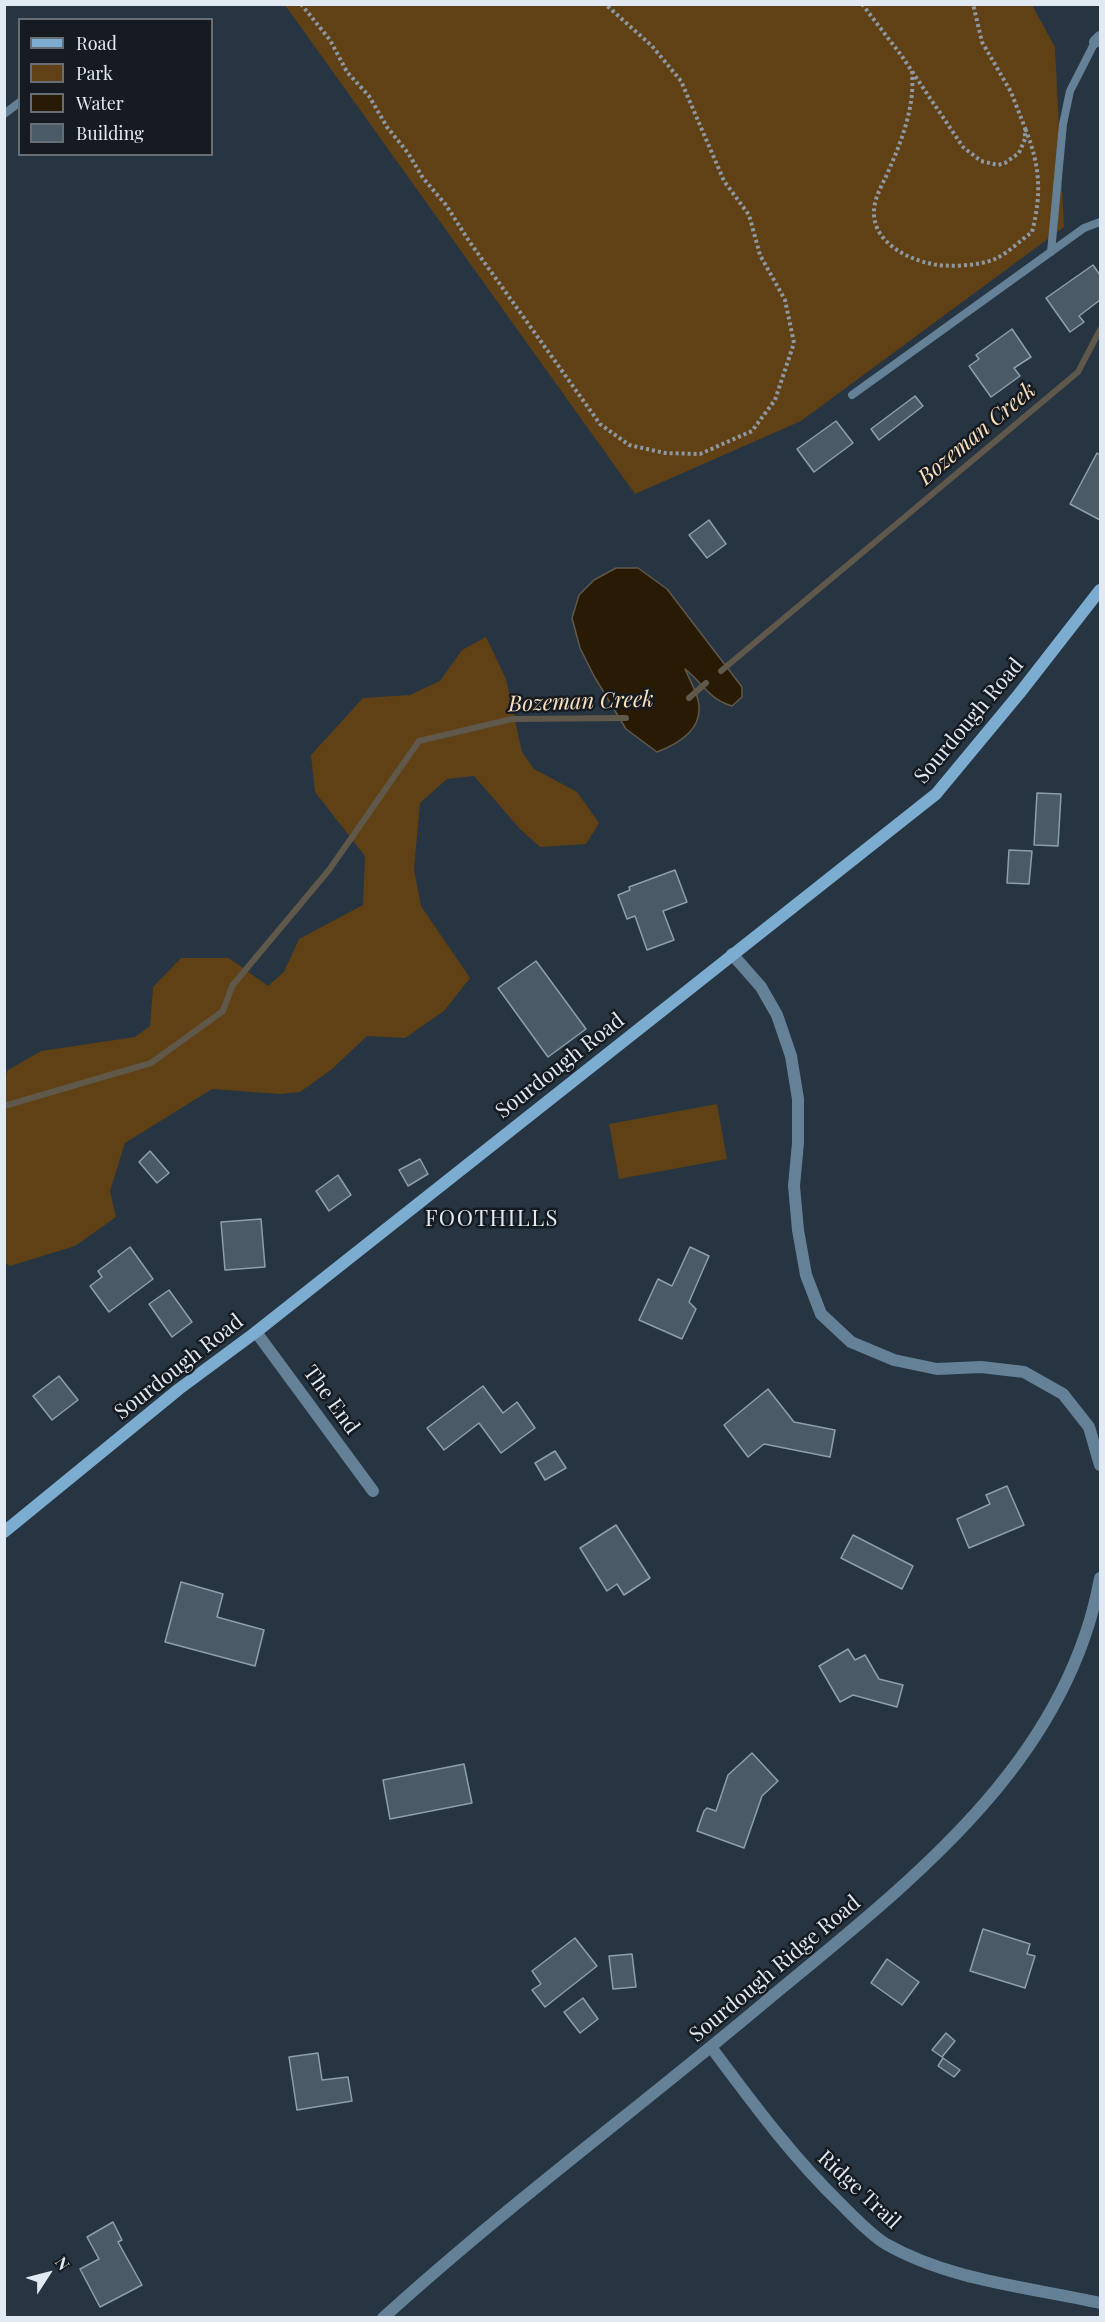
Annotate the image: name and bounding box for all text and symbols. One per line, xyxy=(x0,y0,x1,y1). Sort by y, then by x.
legend xyxy=(18,18,213,156)
text: Road xyxy=(76,31,117,55)
text: Park xyxy=(76,61,113,85)
text: Water xyxy=(76,91,124,115)
text: Building xyxy=(76,121,144,145)
water label: Bozeman Creek xyxy=(913,377,1041,491)
street label: Sourdough Road xyxy=(909,653,1029,789)
water label: Bozeman Creek xyxy=(508,686,654,718)
street label: Sourdough Road xyxy=(491,1008,629,1124)
district label: FOOTHILLS xyxy=(425,1206,559,1232)
street label: Sourdough Road xyxy=(110,1309,248,1425)
street label: The End xyxy=(298,1361,364,1439)
street label: Sourdough Ridge Road xyxy=(685,1890,865,2048)
street label: Ridge Trail xyxy=(812,2145,906,2235)
north arrow xyxy=(18,2244,78,2304)
text: N xyxy=(51,2252,75,2274)

